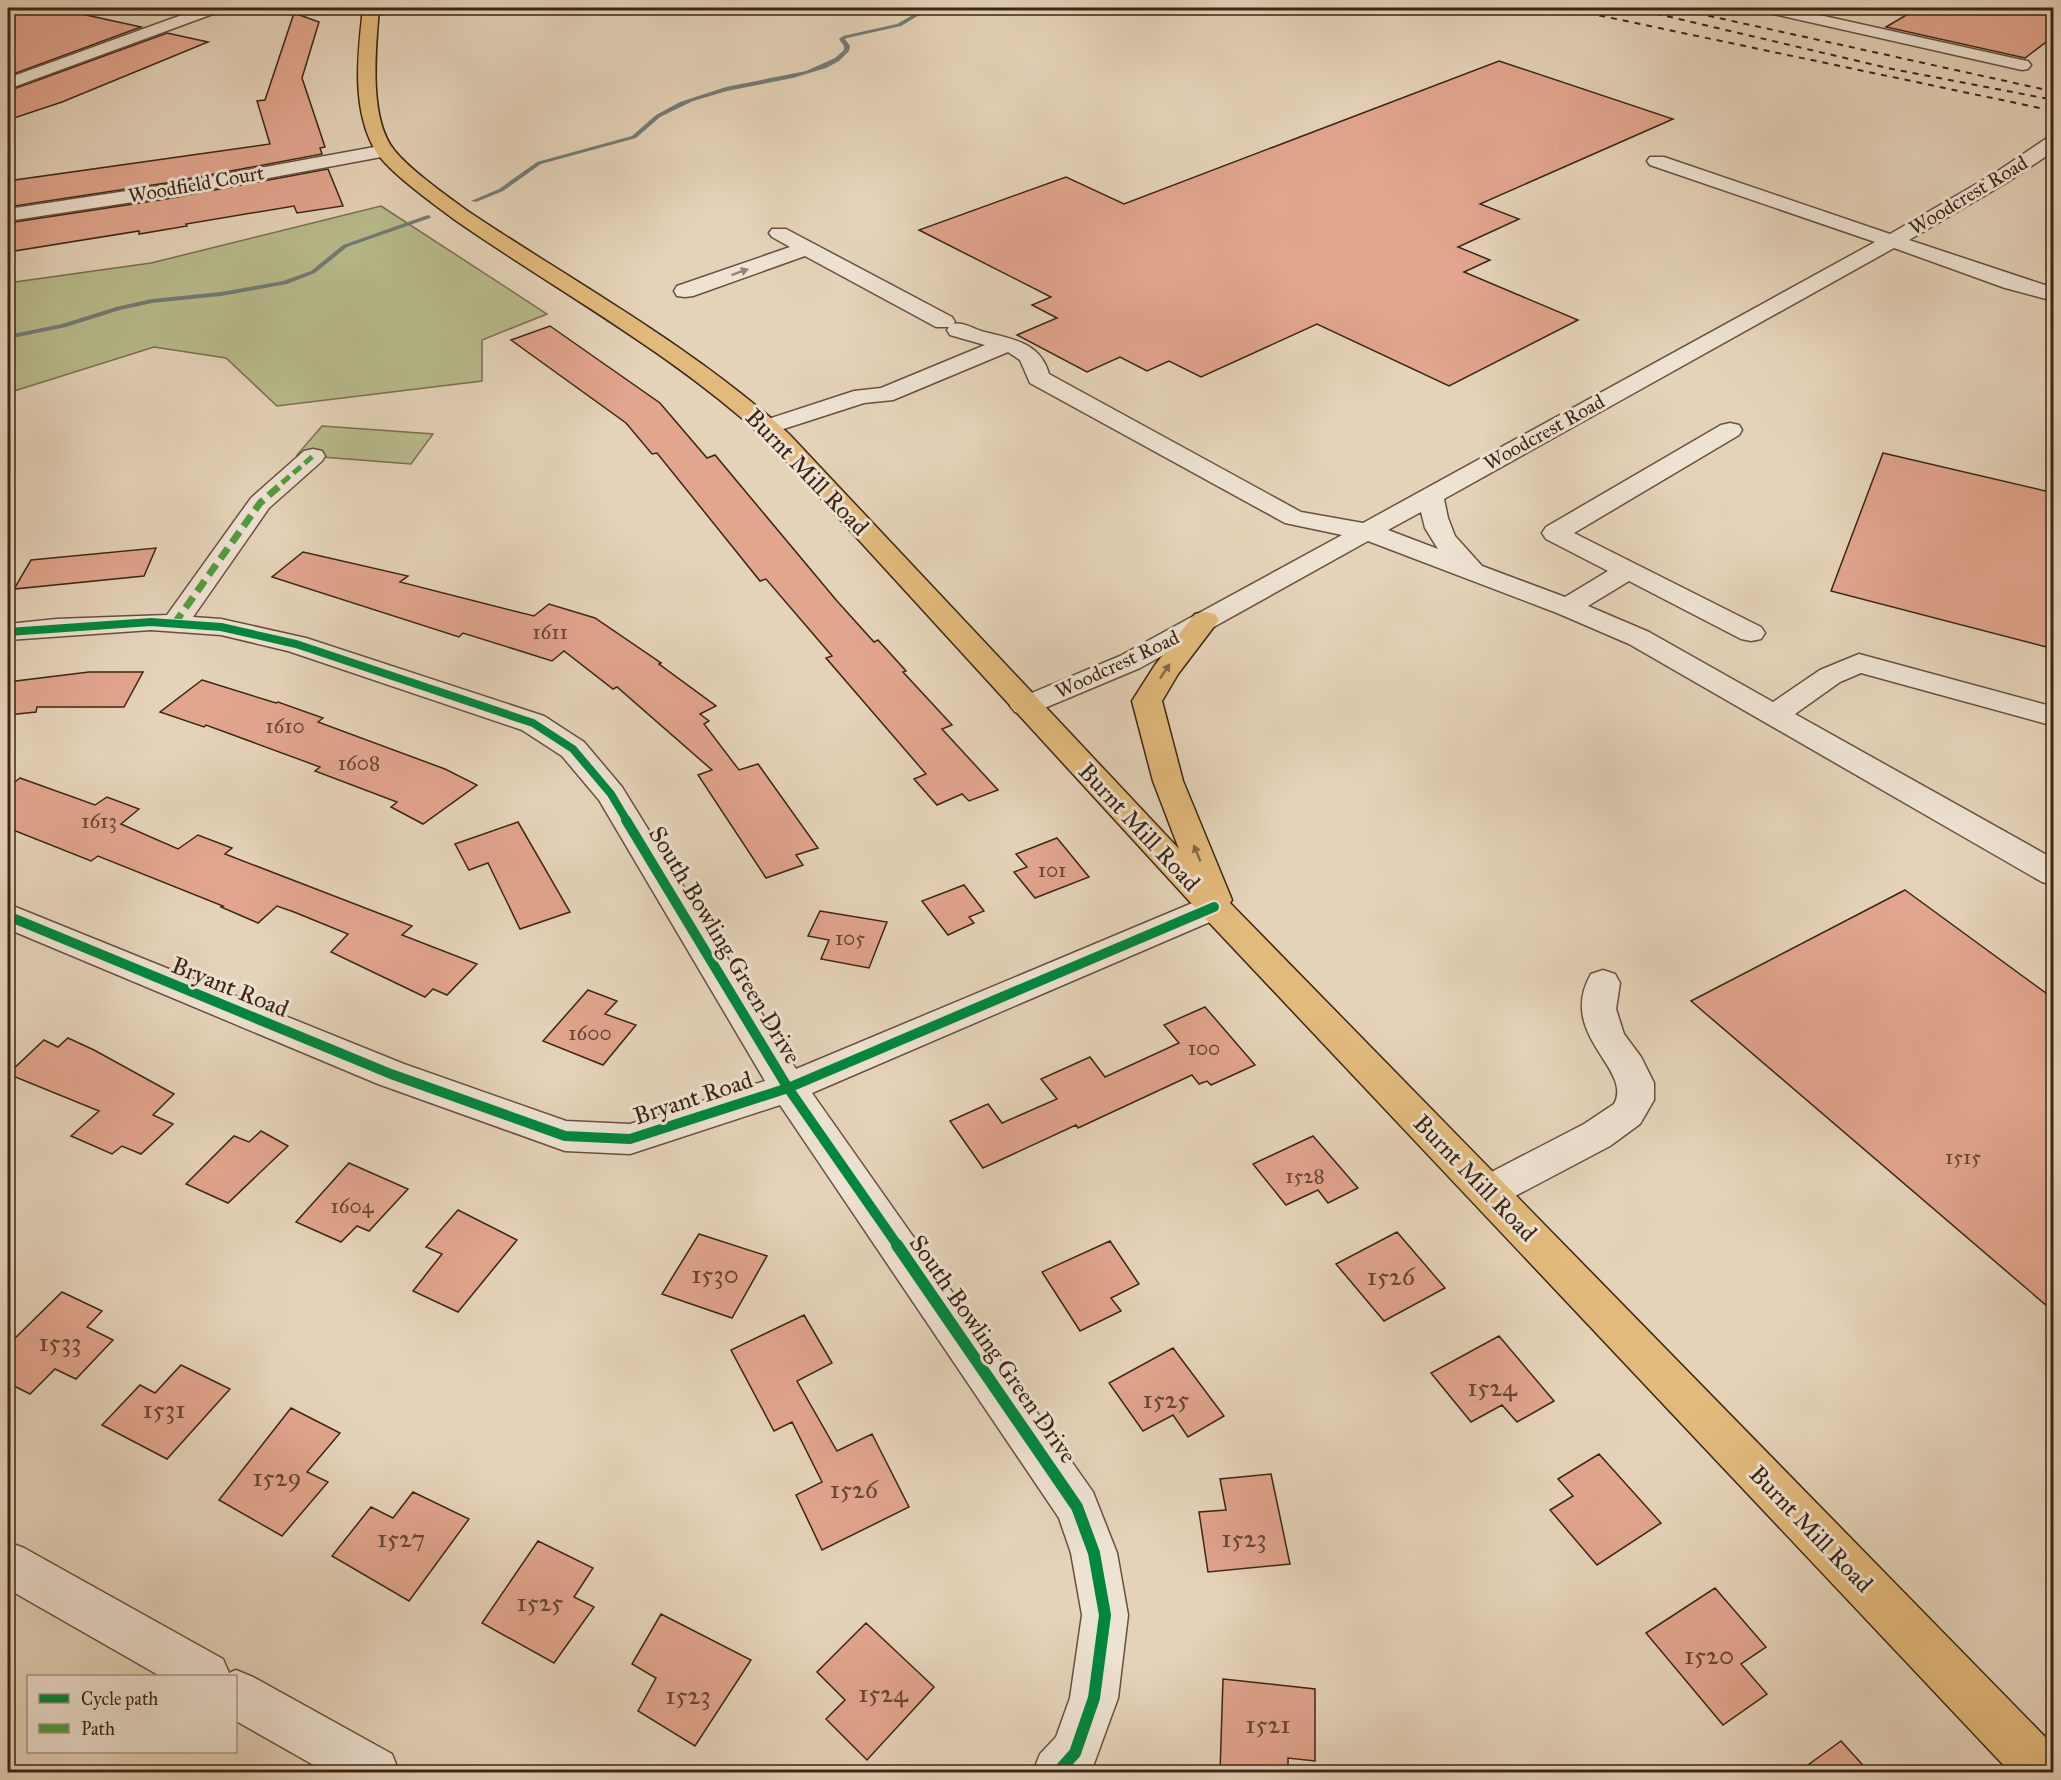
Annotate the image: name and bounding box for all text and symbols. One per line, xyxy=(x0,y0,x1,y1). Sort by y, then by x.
street label: Woodcrest Road xyxy=(1904,150,2032,240)
street label: Woodfield Court xyxy=(126,160,266,208)
one-way arrow xyxy=(731,266,749,276)
street label: Woodcrest Road xyxy=(1480,389,1608,475)
street label: Burnt Mill Road xyxy=(739,402,875,542)
house number: 1611 xyxy=(532,619,568,645)
street label: Woodcrest Road xyxy=(1051,625,1183,703)
one-way arrow xyxy=(1159,664,1171,680)
house number: 1610 xyxy=(265,713,305,739)
house number: 1608 xyxy=(338,750,380,776)
street label: Burnt Mill Road xyxy=(1072,756,1206,898)
house number: 1613 xyxy=(81,808,117,834)
street label: South Bowling Green Drive xyxy=(642,821,808,1069)
one-way arrow xyxy=(1192,843,1202,861)
house number: 101 xyxy=(1038,857,1066,883)
house number: 105 xyxy=(835,925,865,951)
street label: Bryant Road xyxy=(167,950,293,1024)
house number: 1600 xyxy=(568,1020,612,1046)
house number: 100 xyxy=(1188,1035,1220,1061)
street label: Bryant Road xyxy=(630,1065,756,1131)
street label: Burnt Mill Road xyxy=(1407,1108,1543,1248)
house number: 1515 xyxy=(1945,1144,1981,1170)
house number: 1528 xyxy=(1285,1163,1325,1189)
house number: 1604 xyxy=(331,1193,375,1219)
street label: South Bowling Green Drive xyxy=(903,1229,1083,1469)
house number: 1530 xyxy=(691,1258,739,1290)
house number: 1526 xyxy=(1367,1260,1416,1292)
house number: 1533 xyxy=(39,1326,81,1358)
house number: 1524 xyxy=(1467,1371,1517,1403)
house number: 1525 xyxy=(1143,1383,1189,1415)
house number: 1531 xyxy=(143,1393,185,1425)
street label: Burnt Mill Road xyxy=(1743,1459,1879,1599)
house number: 1529 xyxy=(253,1461,301,1493)
house number: 1526 xyxy=(830,1473,879,1505)
house number: 1527 xyxy=(377,1522,425,1554)
house number: 1523 xyxy=(1221,1522,1267,1554)
house number: 1525 xyxy=(517,1586,563,1618)
house number: 1520 xyxy=(1684,1639,1734,1671)
legend xyxy=(27,1675,237,1753)
house number: 1524 xyxy=(858,1677,908,1709)
house number: 1523 xyxy=(665,1679,711,1711)
text: Cycle path xyxy=(81,1688,158,1710)
house number: 1521 xyxy=(1245,1708,1291,1740)
text: Path xyxy=(81,1718,115,1740)

